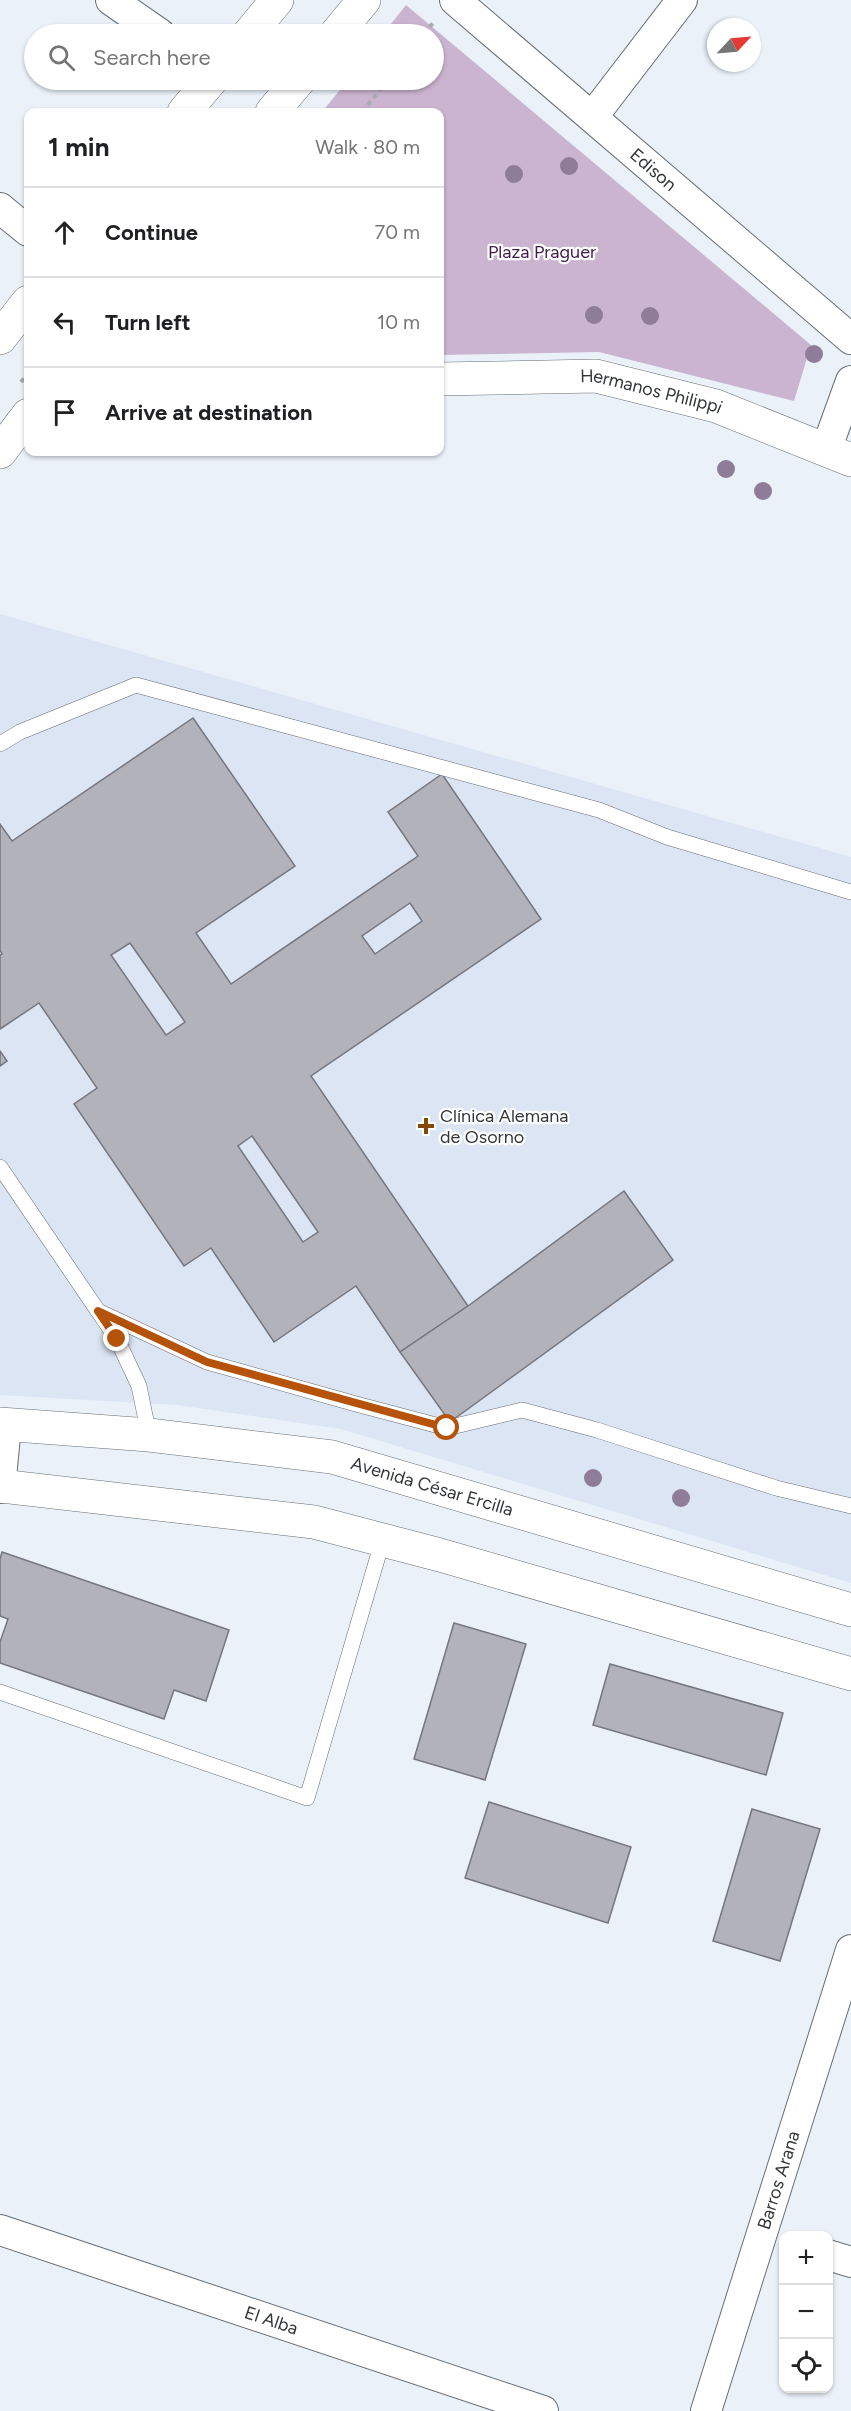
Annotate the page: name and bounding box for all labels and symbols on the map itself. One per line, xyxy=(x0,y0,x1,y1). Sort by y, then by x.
north arrow xyxy=(707,18,761,72)
street label: Edison xyxy=(625,144,681,196)
park label: Plaza Praguer xyxy=(488,241,596,263)
street label: Hermanos Philippi xyxy=(580,365,726,418)
place label: Clínica Alemana de Osorno xyxy=(440,1105,568,1148)
marker: Clínica Alemana de Osorno xyxy=(417,1117,435,1135)
route end xyxy=(103,1325,129,1351)
route start xyxy=(433,1414,459,1440)
street label: Avenida César Ercilla xyxy=(348,1452,516,1521)
street label: Barros Arana xyxy=(753,2128,804,2232)
street label: El Alba xyxy=(242,2301,301,2340)

